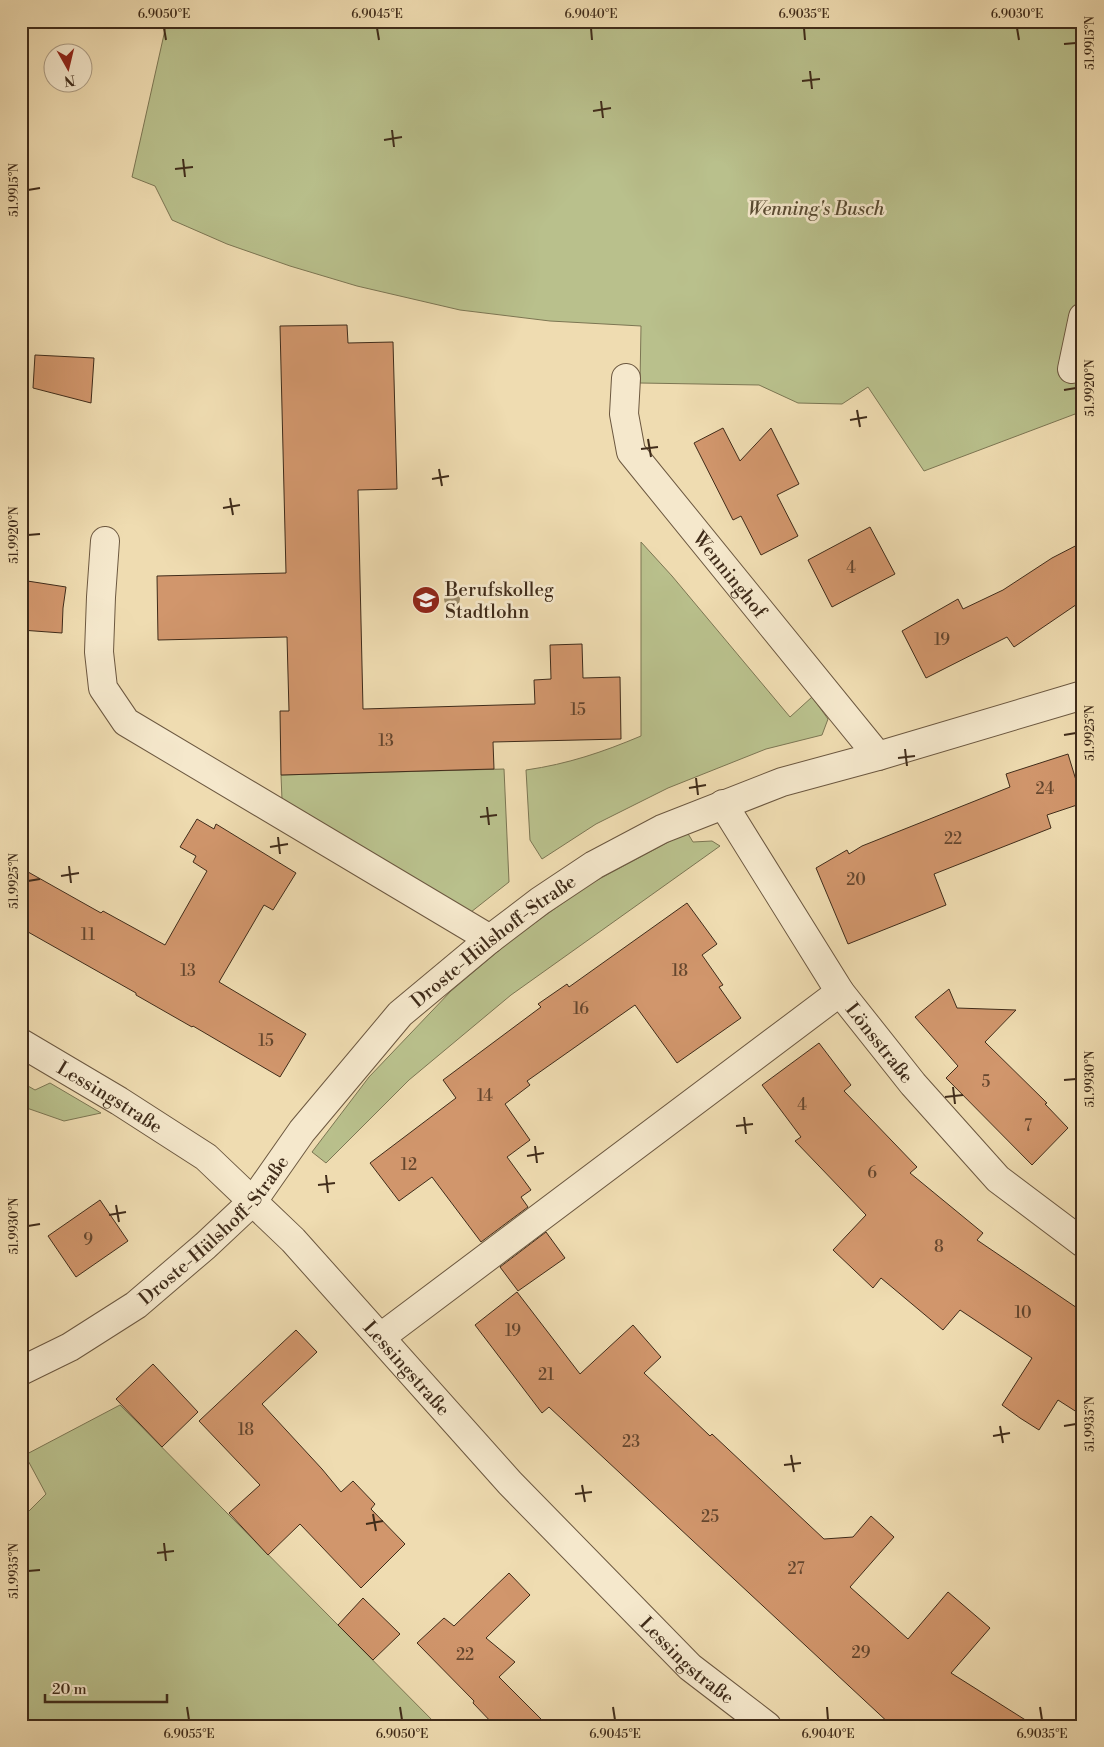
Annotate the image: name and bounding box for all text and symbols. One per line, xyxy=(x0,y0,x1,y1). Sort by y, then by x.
text: 6.9050°E xyxy=(138,7,190,22)
text: 6.9045°E xyxy=(351,7,403,22)
text: 6.9040°E xyxy=(565,7,617,22)
text: 6.9035°E xyxy=(778,7,830,22)
text: 6.9030°E xyxy=(991,7,1043,22)
text: 51.9915°N xyxy=(1083,16,1098,70)
north arrow xyxy=(42,42,92,92)
text: N xyxy=(63,70,76,90)
text: 51.9915°N xyxy=(7,163,22,217)
park label: Wenning's Busch xyxy=(748,197,885,221)
text: 51.9920°N xyxy=(1083,359,1098,417)
text: 51.9920°N xyxy=(7,506,22,564)
street label: Wenninghof xyxy=(687,526,772,624)
house number: 4 xyxy=(846,558,856,578)
place label: Berufskolleg Stadtlohn xyxy=(444,578,554,624)
school or university icon: Berufskolleg Stadtlohn xyxy=(411,585,441,615)
house number: 19 xyxy=(934,630,950,650)
house number: 15 xyxy=(570,700,586,720)
text: 51.9925°N xyxy=(1083,705,1098,761)
house number: 13 xyxy=(378,731,394,751)
house number: 24 xyxy=(1036,779,1055,799)
house number: 22 xyxy=(944,829,962,849)
text: 51.9925°N xyxy=(7,853,22,909)
street label: Droste-Hülshoff-Straße xyxy=(406,870,581,1013)
house number: 20 xyxy=(846,870,866,890)
house number: 11 xyxy=(81,925,95,945)
house number: 13 xyxy=(180,961,196,981)
house number: 18 xyxy=(672,961,688,981)
street label: Lönsstraße xyxy=(840,998,919,1088)
house number: 16 xyxy=(573,999,589,1019)
house number: 15 xyxy=(258,1031,274,1051)
text: 51.9930°N xyxy=(1083,1050,1098,1108)
street label: Lessingstraße xyxy=(52,1056,167,1139)
house number: 5 xyxy=(982,1072,991,1092)
house number: 14 xyxy=(477,1086,493,1106)
house number: 4 xyxy=(797,1095,807,1115)
house number: 7 xyxy=(1024,1116,1032,1136)
street label: Droste-Hülshoff-Straße xyxy=(134,1151,294,1311)
house number: 12 xyxy=(401,1155,417,1175)
house number: 6 xyxy=(867,1163,877,1183)
text: 51.9930°N xyxy=(7,1197,22,1255)
house number: 9 xyxy=(83,1230,93,1250)
house number: 8 xyxy=(934,1237,944,1257)
house number: 10 xyxy=(1015,1303,1032,1323)
street label: Lessingstraße xyxy=(358,1316,455,1421)
house number: 19 xyxy=(505,1321,521,1341)
house number: 21 xyxy=(538,1365,554,1385)
text: 51.9935°N xyxy=(1083,1396,1098,1452)
house number: 18 xyxy=(238,1420,254,1440)
house number: 23 xyxy=(622,1432,640,1452)
house number: 25 xyxy=(701,1507,719,1527)
text: 51.9935°N xyxy=(7,1543,22,1599)
house number: 27 xyxy=(787,1559,805,1579)
street label: Lessingstraße xyxy=(634,1612,739,1710)
house number: 29 xyxy=(852,1643,871,1663)
house number: 22 xyxy=(456,1645,474,1665)
scale bar xyxy=(45,1672,168,1704)
text: 20 m xyxy=(52,1680,87,1699)
text: 6.9055°E xyxy=(163,1727,215,1742)
text: 6.9050°E xyxy=(376,1727,428,1742)
text: 6.9045°E xyxy=(589,1727,641,1742)
text: 6.9040°E xyxy=(802,1727,854,1742)
text: 6.9035°E xyxy=(1016,1727,1068,1742)

